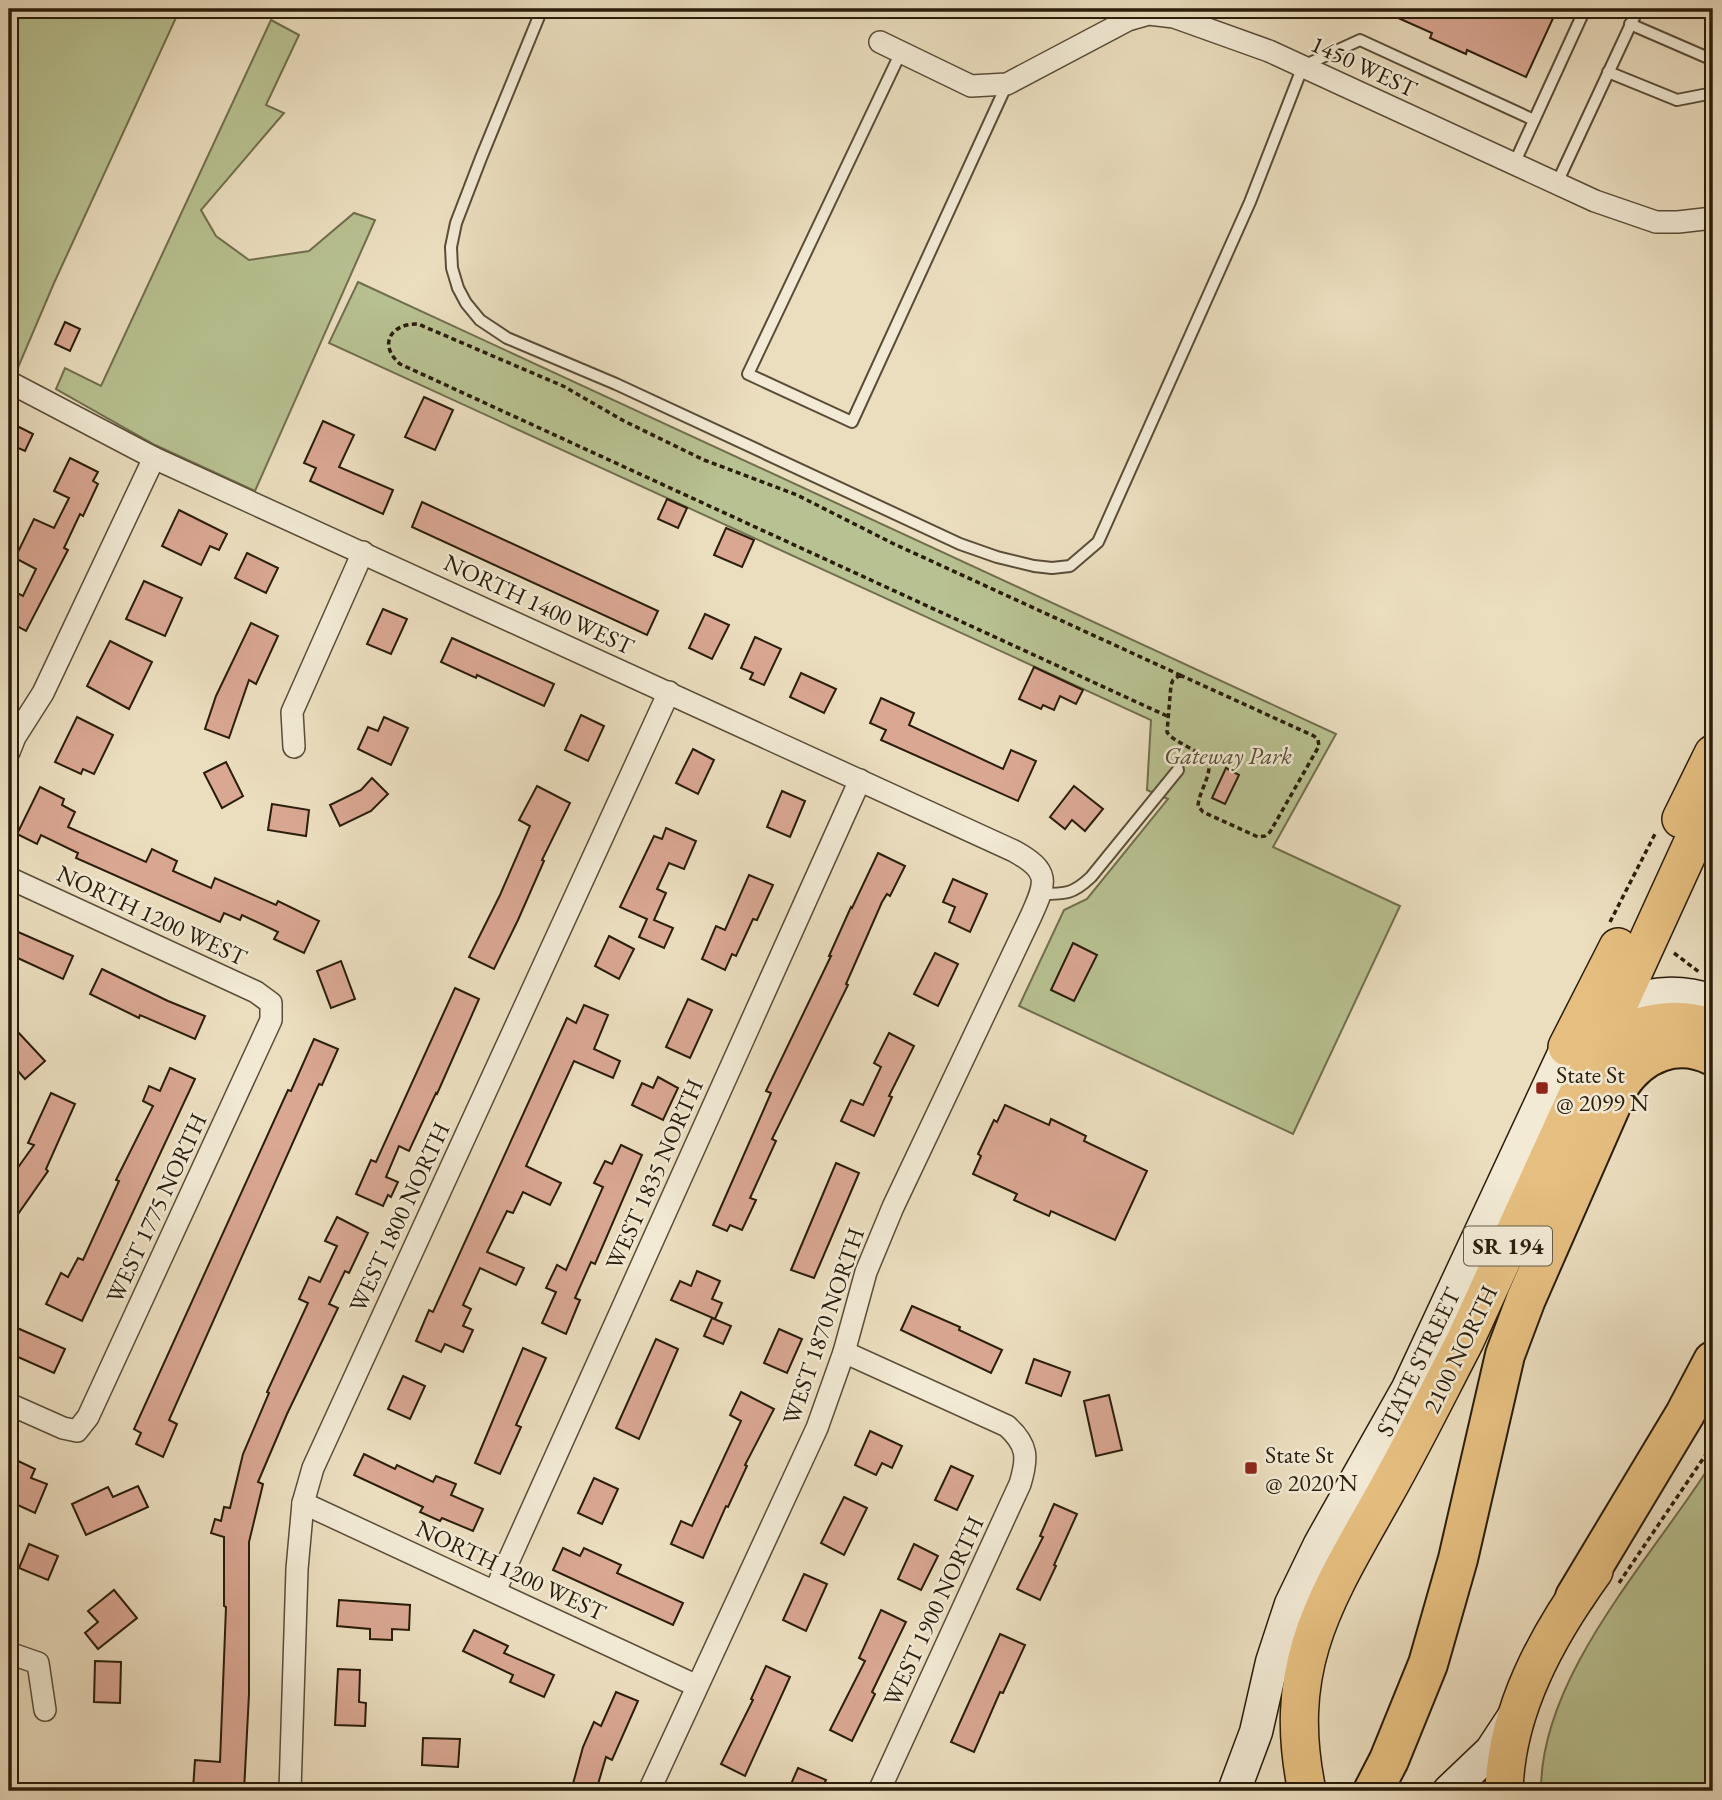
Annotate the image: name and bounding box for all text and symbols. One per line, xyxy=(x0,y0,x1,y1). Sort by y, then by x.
street label: 1450 WEST xyxy=(1306,28,1423,104)
street label: NORTH 1400 WEST xyxy=(439,546,640,662)
park label: Gateway Park xyxy=(1164,740,1292,771)
street label: NORTH 1200 WEST xyxy=(52,857,253,973)
place label: State St @ 2099 N xyxy=(1556,1059,1649,1118)
street label: WEST 1835 NORTH xyxy=(598,1074,710,1274)
marker: State St @ 2099 N xyxy=(1534,1080,1550,1096)
street label: WEST 1775 NORTH xyxy=(98,1108,214,1308)
street label: WEST 1800 NORTH xyxy=(341,1117,457,1317)
street label: WEST 1870 NORTH xyxy=(775,1224,871,1428)
road number: SR 194 xyxy=(1464,1226,1552,1266)
street label: 2100 NORTH xyxy=(1416,1280,1504,1418)
street label: STATE STREET xyxy=(1369,1282,1468,1441)
place label: State St @ 2020 N xyxy=(1265,1439,1358,1498)
marker: State St @ 2020 N xyxy=(1243,1460,1259,1476)
street label: WEST 1900 NORTH xyxy=(875,1511,991,1711)
street label: NORTH 1200 WEST xyxy=(411,1512,612,1628)

